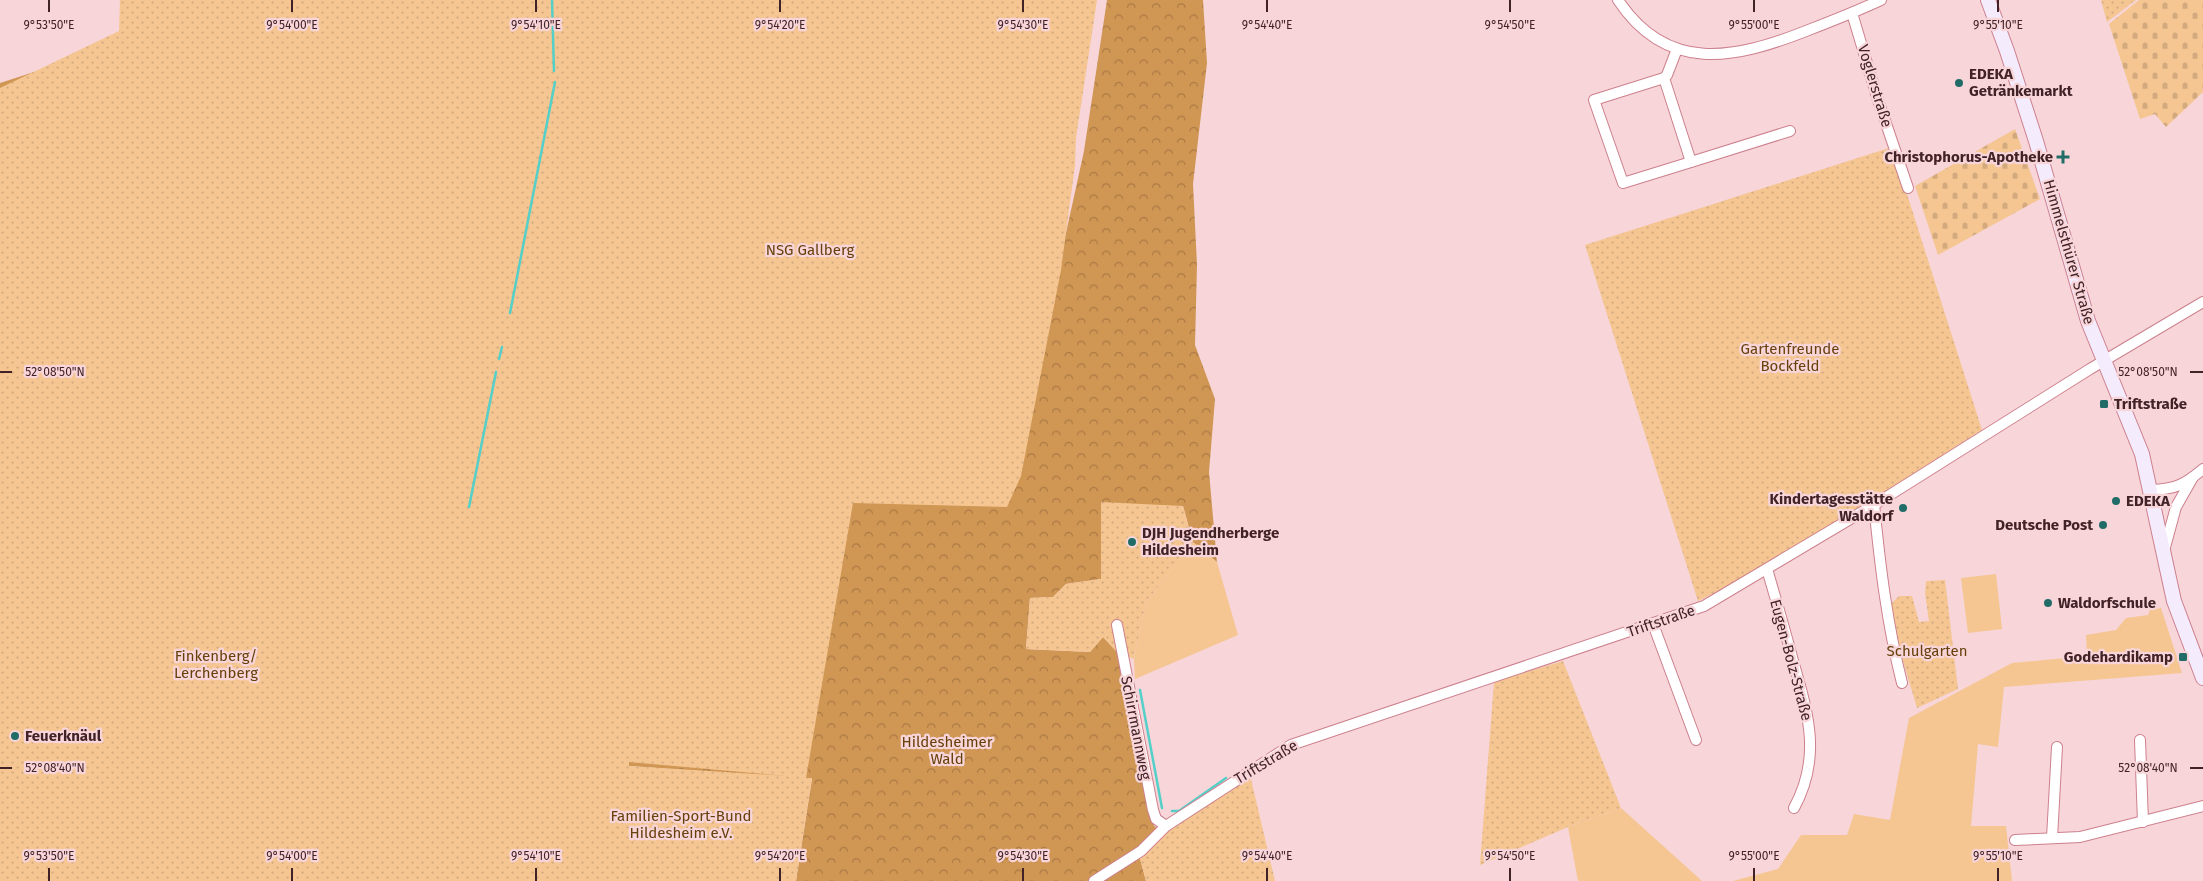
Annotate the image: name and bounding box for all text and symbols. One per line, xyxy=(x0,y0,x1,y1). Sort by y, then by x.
text: 9°53'50"E xyxy=(24,18,74,32)
text: 9°54'00"E xyxy=(266,18,318,32)
text: 9°54'10"E xyxy=(511,18,561,32)
text: 9°54'20"E xyxy=(755,18,805,32)
text: 9°54'30"E xyxy=(998,18,1048,32)
text: 9°54'40"E xyxy=(1242,18,1292,32)
text: 9°54'50"E xyxy=(1485,18,1535,32)
text: 9°55'00"E xyxy=(1728,18,1780,32)
text: 9°55'10"E xyxy=(1973,18,2023,32)
street label: Voglerstraße xyxy=(1854,42,1896,130)
place label: EDEKA Getränkemarkt xyxy=(1969,65,2073,100)
marker: EDEKA Getränkemarkt xyxy=(1953,77,1965,89)
place label: Christophorus-Apotheke xyxy=(1884,148,2053,166)
marker: Christophorus-Apotheke xyxy=(2057,151,2069,163)
street label: Himmelsthürer Straße xyxy=(2040,177,2098,327)
park label: NSG Gallberg xyxy=(766,241,854,259)
park label: Gartenfreunde Bockfeld xyxy=(1741,340,1839,375)
text: 52°08'50"N xyxy=(25,365,85,379)
text: 52°08'50"N xyxy=(2118,365,2178,379)
place label: Triftstraße xyxy=(2114,395,2187,413)
marker: Triftstraße xyxy=(2098,398,2110,410)
place label: Kindertagesstätte Waldorf xyxy=(1770,490,1895,525)
place label: EDEKA xyxy=(2126,492,2171,510)
marker: EDEKA xyxy=(2110,495,2122,507)
marker: Kindertagesstätte Waldorf xyxy=(1897,502,1909,514)
place label: Deutsche Post xyxy=(1995,516,2093,534)
marker: Deutsche Post xyxy=(2097,519,2109,531)
place label: DJH Jugendherberge Hildesheim xyxy=(1142,524,1279,559)
marker: DJH Jugendherberge Hildesheim xyxy=(1126,536,1138,548)
place label: Waldorfschule xyxy=(2058,594,2156,612)
street label: Eugen-Bolz-Straße xyxy=(1766,597,1816,723)
marker: Waldorfschule xyxy=(2042,597,2054,609)
street label: Triftstraße xyxy=(1625,601,1697,641)
park label: Schulgarten xyxy=(1887,642,1967,660)
park label: Finkenberg/ Lerchenberg xyxy=(174,647,258,682)
place label: Godehardikamp xyxy=(2064,648,2173,666)
marker: Godehardikamp xyxy=(2177,651,2189,663)
street label: Schirrmannweg xyxy=(1117,675,1155,782)
place label: Feuerknäul xyxy=(25,727,102,745)
marker: Feuerknäul xyxy=(9,730,21,742)
park label: Hildesheimer Wald xyxy=(902,733,993,768)
street label: Triftstraße xyxy=(1231,736,1301,788)
text: 52°08'40"N xyxy=(25,761,85,775)
text: 52°08'40"N xyxy=(2118,761,2178,775)
park label: Familien-Sport-Bund Hildesheim e.V. xyxy=(611,807,751,842)
text: 9°53'50"E xyxy=(24,849,74,863)
text: 9°54'00"E xyxy=(266,849,318,863)
text: 9°54'10"E xyxy=(511,849,561,863)
text: 9°54'20"E xyxy=(755,849,805,863)
text: 9°54'30"E xyxy=(998,849,1048,863)
text: 9°54'40"E xyxy=(1242,849,1292,863)
text: 9°54'50"E xyxy=(1485,849,1535,863)
text: 9°55'00"E xyxy=(1728,849,1780,863)
text: 9°55'10"E xyxy=(1973,849,2023,863)

